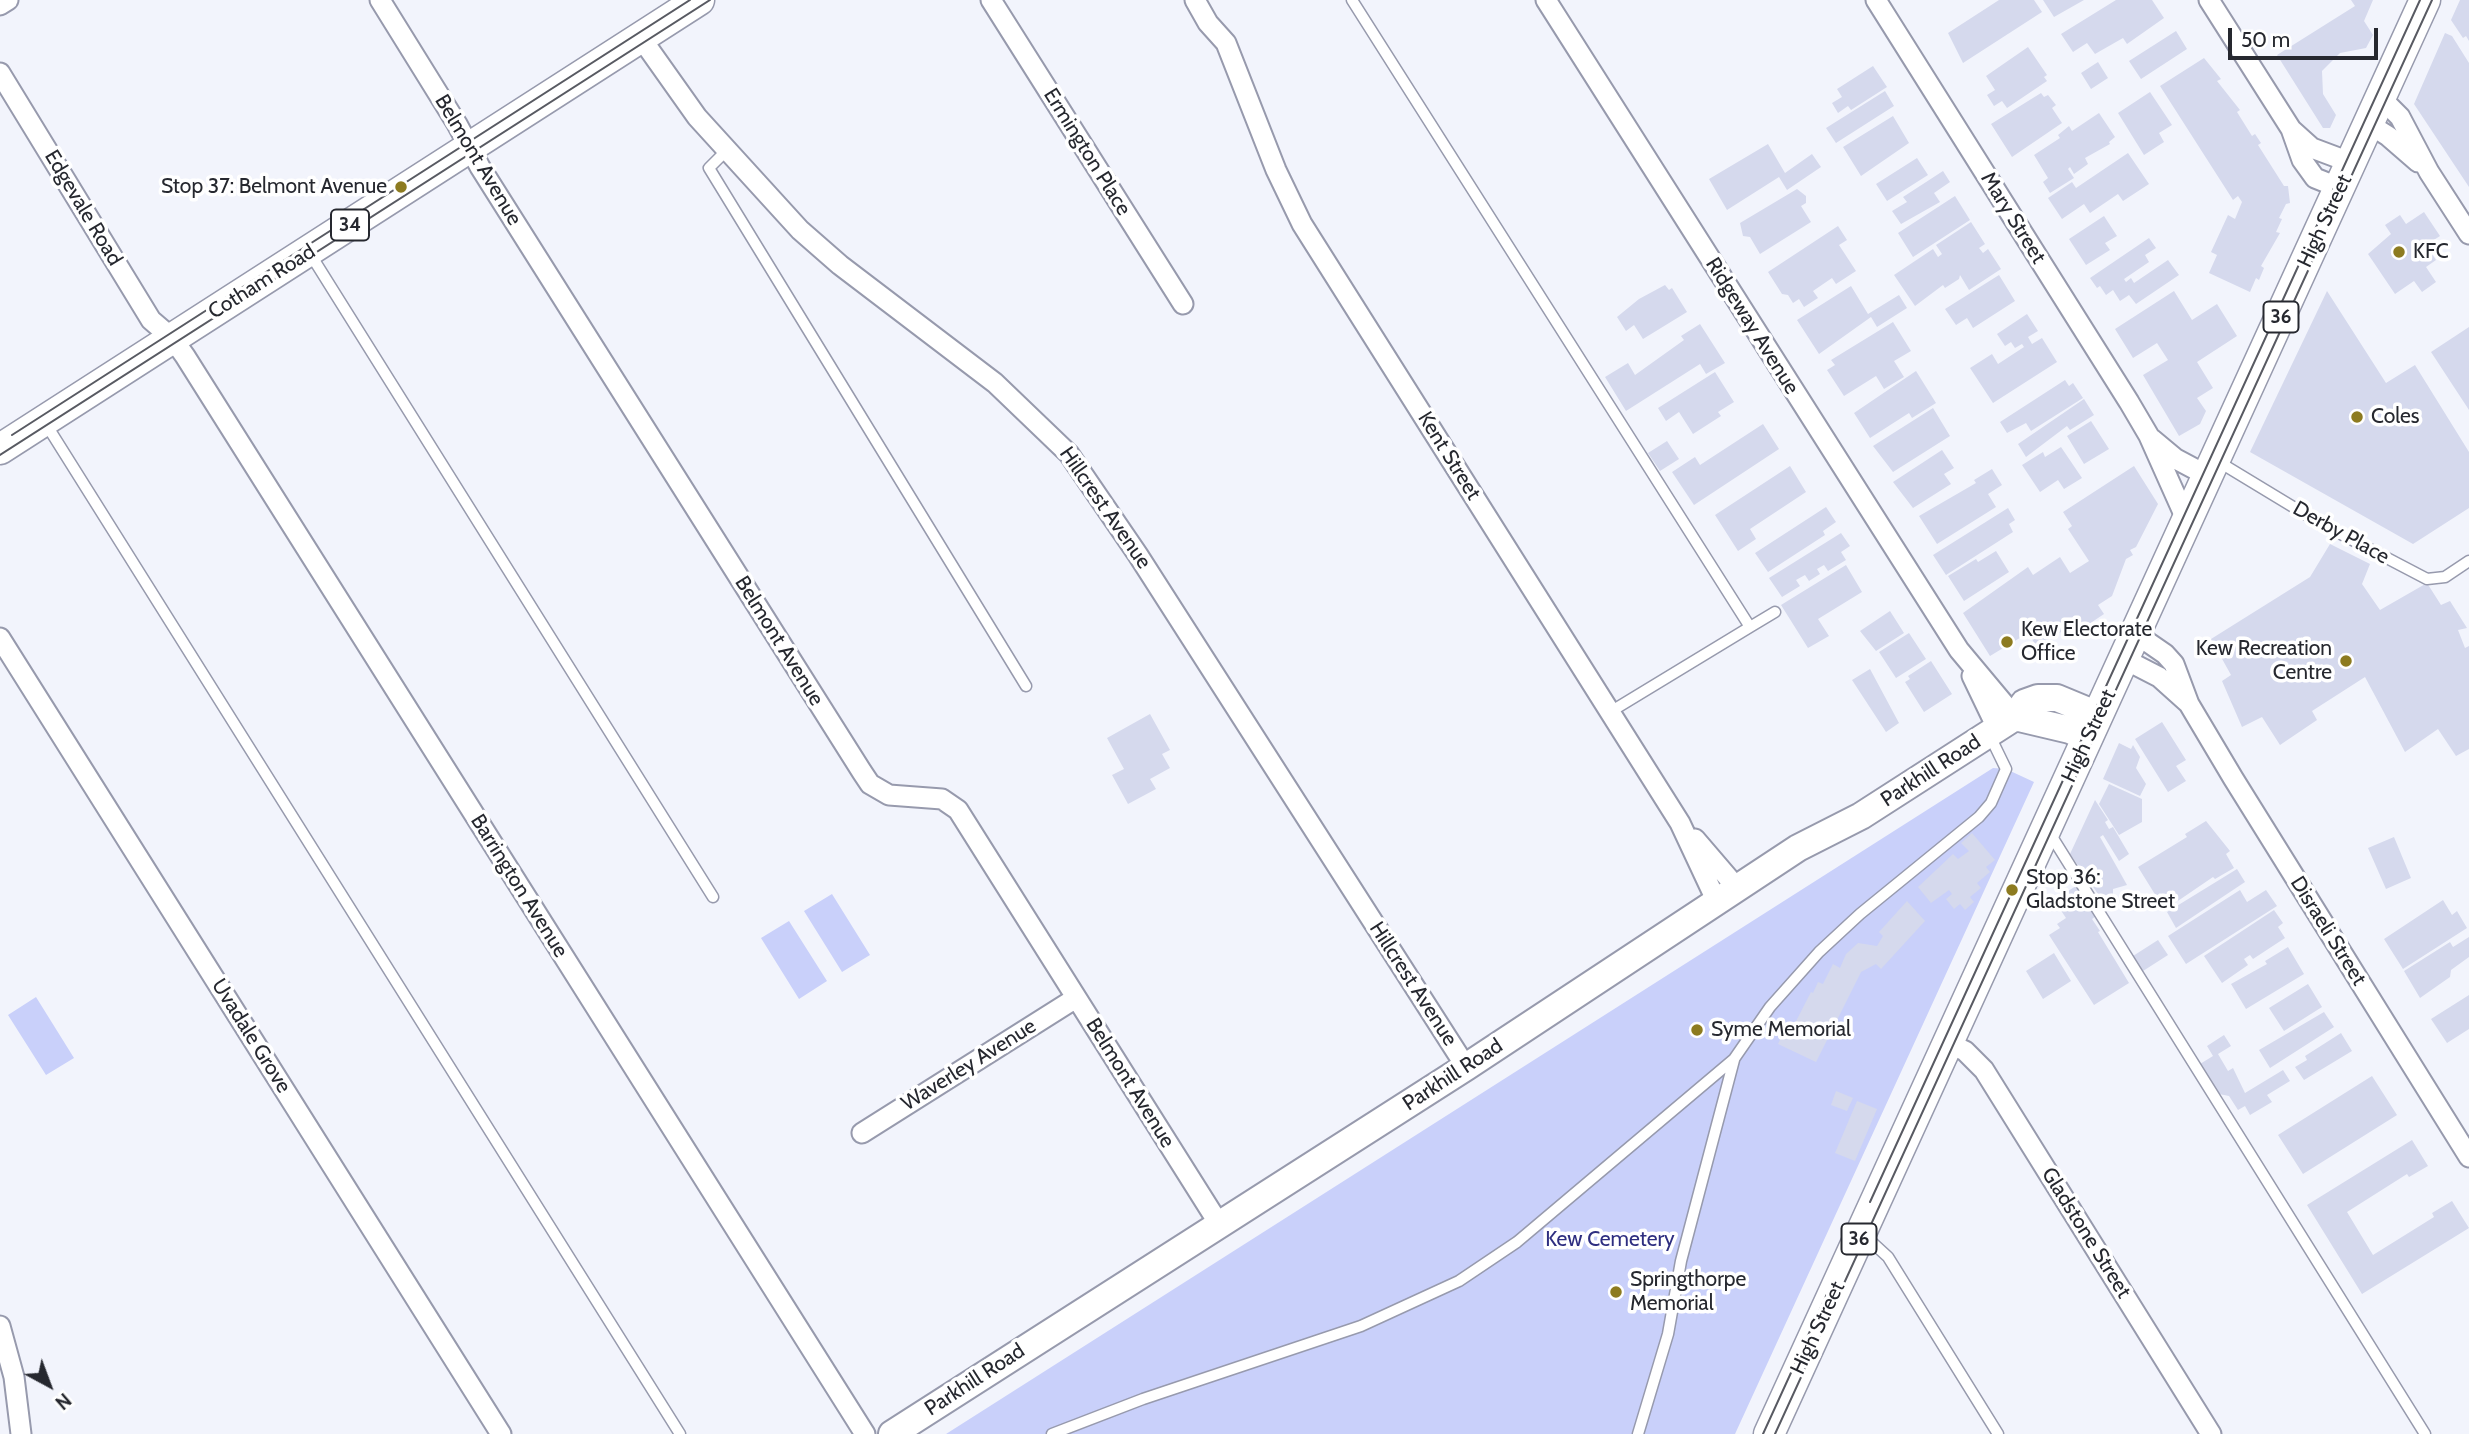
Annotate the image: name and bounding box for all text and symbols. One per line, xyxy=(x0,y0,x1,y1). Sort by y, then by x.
scale bar xyxy=(2231,14,2382,58)
text: 50 m xyxy=(2241,27,2290,52)
street label: Ermington Place xyxy=(1038,84,1136,220)
street label: Belmont Avenue xyxy=(429,90,527,230)
street label: Edgevale Road xyxy=(39,146,127,270)
street label: Mary Street xyxy=(1975,168,2051,268)
street label: High Street xyxy=(2293,171,2357,271)
place label: Stop 37: Belmont Avenue xyxy=(161,174,387,200)
marker: Stop 37: Belmont Avenue xyxy=(393,179,409,195)
road number: 34 xyxy=(331,210,369,241)
street label: Cotham Road xyxy=(204,239,320,325)
place label: KFC xyxy=(2413,239,2449,265)
marker: KFC xyxy=(2391,244,2407,260)
street label: Ridgeway Avenue xyxy=(1700,253,1804,399)
road number: 36 xyxy=(2264,302,2298,332)
place label: Coles xyxy=(2371,404,2419,430)
street label: Kent Street xyxy=(1412,407,1486,505)
marker: Coles xyxy=(2349,409,2365,425)
street label: Hillcrest Avenue xyxy=(1054,442,1156,574)
street label: Derby Place xyxy=(2288,496,2394,570)
street label: Belmont Avenue xyxy=(729,571,829,711)
place label: Kew Electorate Office xyxy=(2021,617,2152,667)
marker: Kew Electorate Office xyxy=(1999,634,2015,650)
place label: Kew Recreation Centre xyxy=(2196,636,2332,686)
marker: Kew Recreation Centre xyxy=(2338,653,2354,669)
street label: High Street xyxy=(2057,686,2121,786)
street label: Parkhill Road xyxy=(1876,729,1986,813)
street label: Barrington Avenue xyxy=(465,810,573,962)
place label: Stop 36: Gladstone Street xyxy=(2026,865,2175,915)
street label: Disraeli Street xyxy=(2285,872,2371,990)
marker: Stop 36: Gladstone Street xyxy=(2004,882,2020,898)
street label: Hillcrest Avenue xyxy=(1364,917,1462,1051)
street label: Uvadale Grove xyxy=(206,974,296,1098)
street label: Belmont Avenue xyxy=(1080,1013,1180,1153)
street label: Waverley Avenue xyxy=(897,1014,1041,1116)
place label: Syme Memorial xyxy=(1711,1017,1851,1043)
marker: Syme Memorial xyxy=(1689,1022,1705,1038)
street label: Parkhill Road xyxy=(1398,1033,1508,1117)
street label: Gladstone Street xyxy=(2036,1163,2136,1303)
road number: 36 xyxy=(1842,1224,1876,1254)
park label: Kew Cemetery xyxy=(1545,1227,1675,1253)
place label: Springthorpe Memorial xyxy=(1630,1267,1746,1317)
street label: High Street xyxy=(1786,1278,1850,1378)
marker: Springthorpe Memorial xyxy=(1608,1284,1624,1300)
street label: Parkhill Road xyxy=(920,1338,1030,1422)
north arrow xyxy=(14,1350,84,1420)
text: N xyxy=(50,1388,76,1414)

